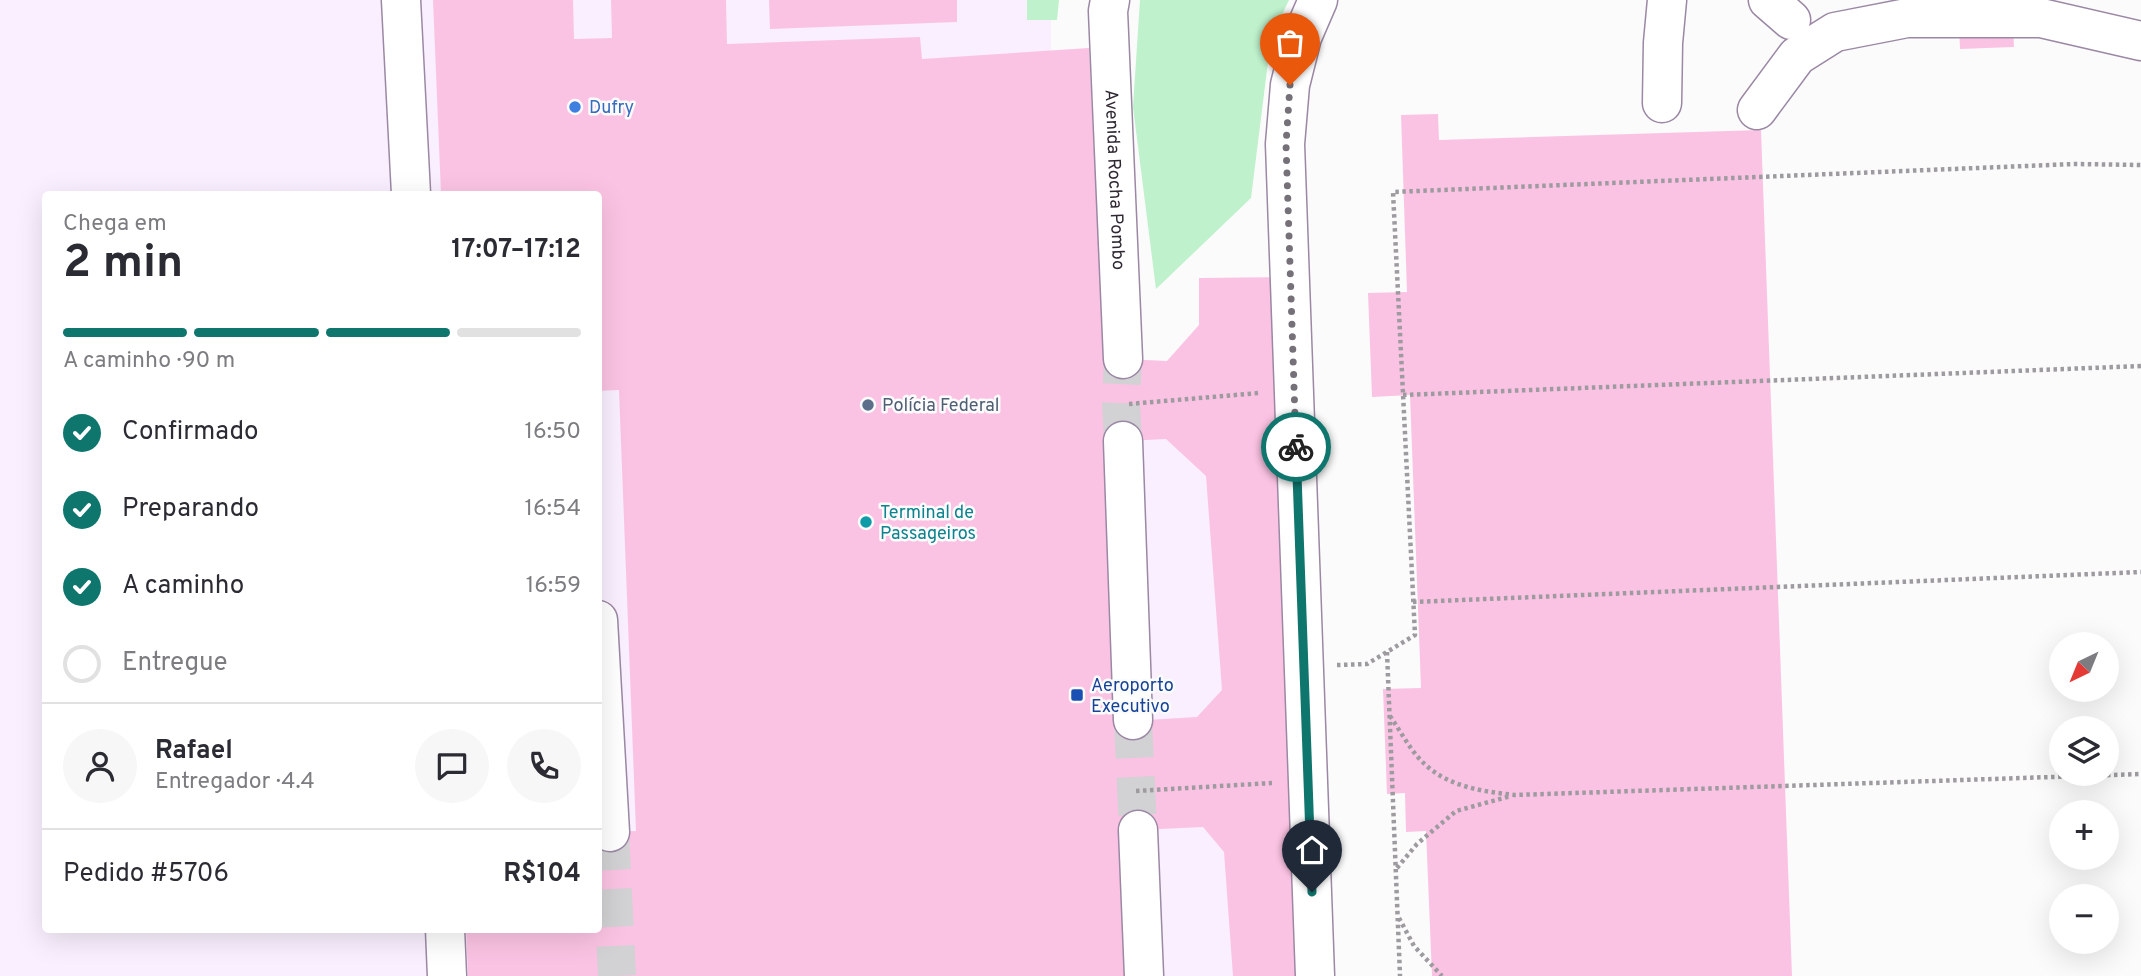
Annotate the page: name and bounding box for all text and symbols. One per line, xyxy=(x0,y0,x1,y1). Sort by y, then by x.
pin xyxy=(1260,13,1320,85)
icon: bag xyxy=(1271,24,1309,62)
street label: Avenida Rocha Pombo xyxy=(1098,89,1129,271)
place label: Dufry xyxy=(589,97,634,120)
marker: Dufry xyxy=(567,99,583,115)
text: Chega em xyxy=(63,210,167,239)
text: 17:07–17:12 xyxy=(451,234,581,267)
text: 2 min xyxy=(63,235,183,294)
text: A caminho · 90 m xyxy=(63,347,235,376)
place label: Polícia Federal xyxy=(882,395,1000,418)
marker: Polícia Federal xyxy=(860,397,876,413)
courier xyxy=(1261,412,1331,482)
icon: check xyxy=(63,414,101,452)
text: Confirmado xyxy=(122,416,259,449)
text: 16:50 xyxy=(525,418,581,447)
icon: bike xyxy=(1277,428,1315,466)
icon: check xyxy=(63,491,101,529)
text: Preparando xyxy=(122,493,259,526)
text: 16:54 xyxy=(524,495,581,524)
place label: Terminal de Passageiros xyxy=(880,502,976,546)
marker: Terminal de Passageiros xyxy=(858,514,874,530)
icon: check xyxy=(63,568,101,606)
text: A caminho xyxy=(122,570,244,603)
text: 16:59 xyxy=(526,572,581,601)
north arrow xyxy=(2049,632,2119,702)
map controls xyxy=(2049,632,2119,954)
text: Entregue xyxy=(122,647,228,680)
place label: Aeroporto Executivo xyxy=(1091,675,1174,719)
marker: Aeroporto Executivo xyxy=(1069,687,1085,703)
button: layers xyxy=(2049,716,2119,786)
button: person xyxy=(63,729,137,803)
button: chat xyxy=(415,729,489,803)
button: phone xyxy=(507,729,581,803)
text: Rafael xyxy=(155,735,233,768)
text: Entregador · 4.4 xyxy=(155,768,315,797)
button: + xyxy=(2049,800,2119,870)
pin xyxy=(1282,820,1342,892)
icon: home xyxy=(1293,831,1331,869)
text: Pedido #5706 xyxy=(63,858,229,891)
text: R$104 xyxy=(503,858,581,891)
button: − xyxy=(2049,884,2119,954)

